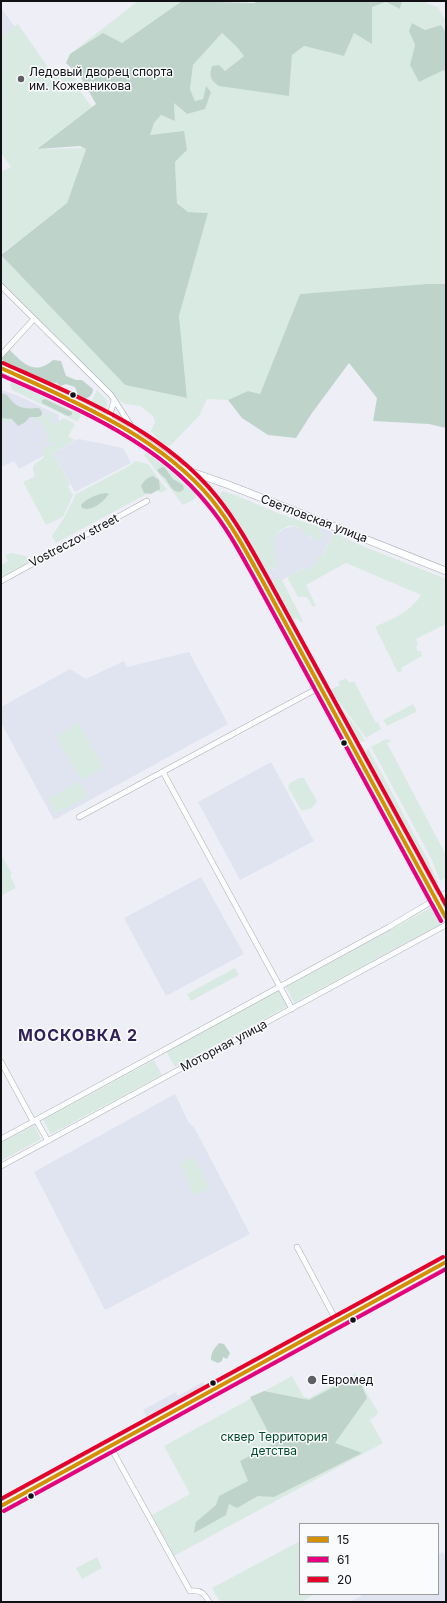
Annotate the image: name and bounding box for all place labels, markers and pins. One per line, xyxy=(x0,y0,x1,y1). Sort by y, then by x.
place label: Ледовый дворец спорта им. Кожевникова xyxy=(29,65,173,93)
marker: Ледовый дворец спорта им. Кожевникова xyxy=(16,74,26,84)
unlabelled marker xyxy=(68,390,78,400)
unlabelled marker xyxy=(339,738,349,748)
unlabelled marker xyxy=(348,1315,358,1325)
place label: Евромед xyxy=(321,1373,373,1387)
marker: Евромед xyxy=(306,1374,318,1386)
unlabelled marker xyxy=(208,1378,218,1388)
unlabelled marker xyxy=(26,1491,36,1501)

